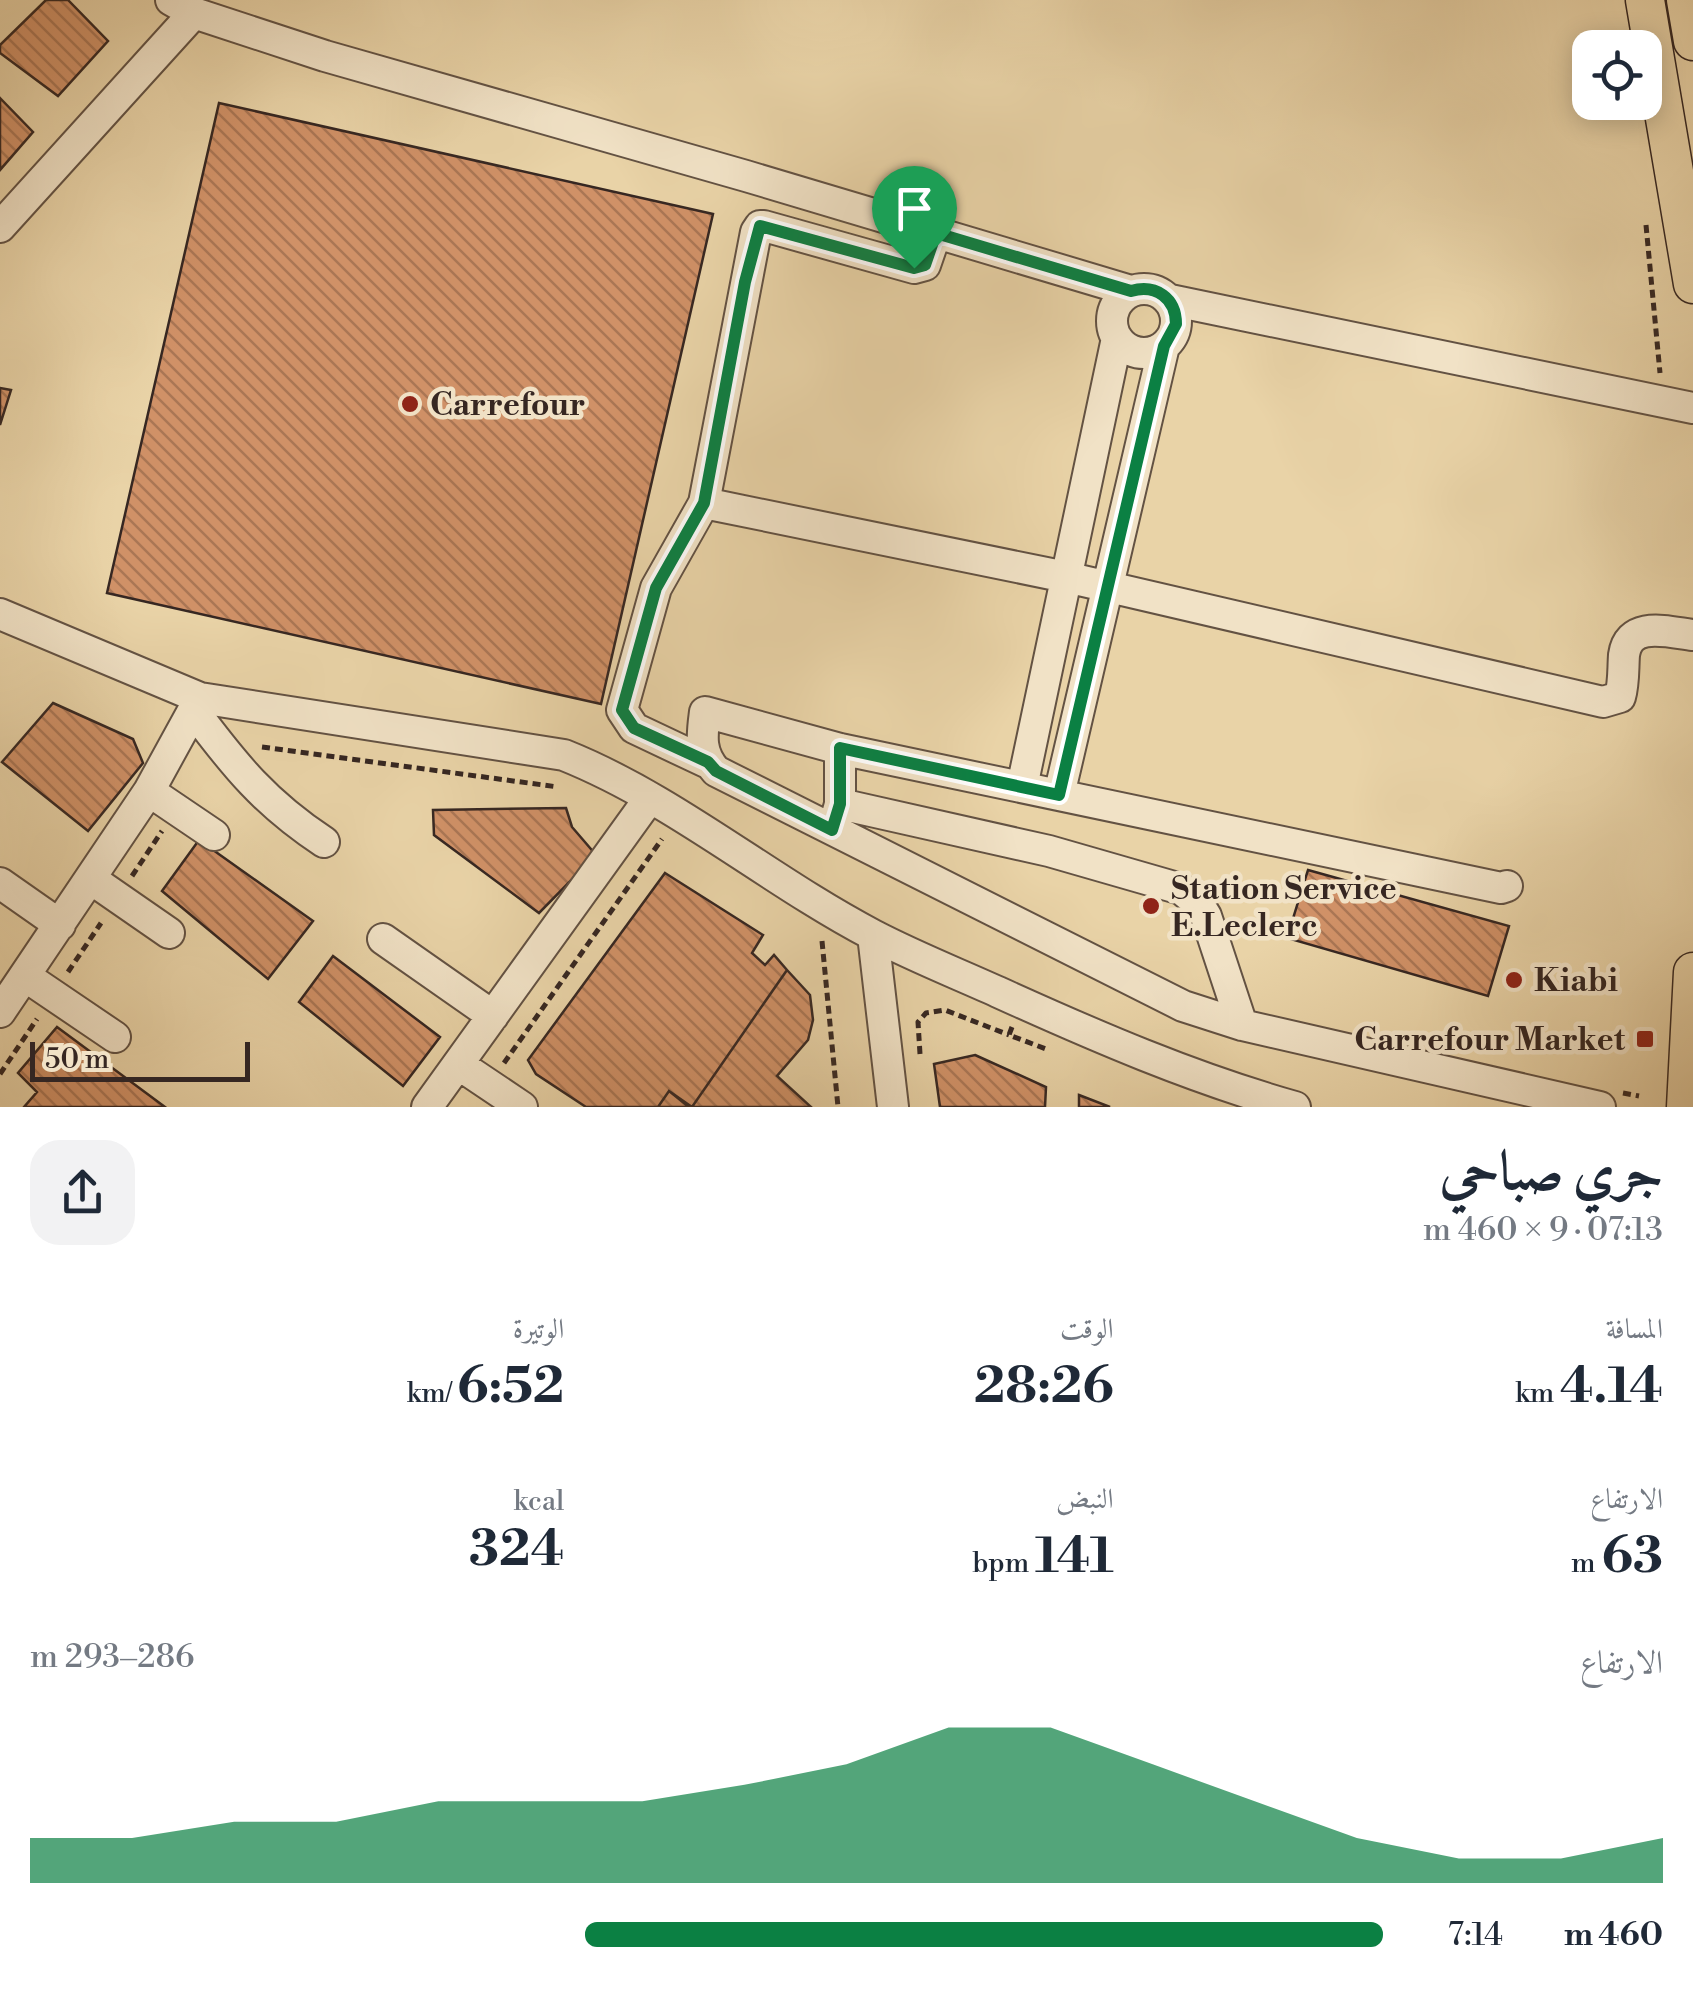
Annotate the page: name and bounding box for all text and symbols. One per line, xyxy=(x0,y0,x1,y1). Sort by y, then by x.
map controls xyxy=(1572,30,1662,120)
button: locate xyxy=(1572,30,1662,120)
pin xyxy=(872,166,957,269)
icon: arrive xyxy=(887,181,942,236)
place label: Carrefour xyxy=(430,385,585,425)
marker: Carrefour xyxy=(399,393,421,415)
place label: Station Service E.Leclerc xyxy=(1171,869,1397,946)
marker: Station Service E.Leclerc xyxy=(1140,895,1162,917)
place label: Kiabi xyxy=(1534,961,1618,1001)
marker: Kiabi xyxy=(1503,969,1525,991)
place label: Carrefour Market xyxy=(1354,1020,1626,1060)
marker: Carrefour Market xyxy=(1634,1028,1656,1050)
scale bar xyxy=(30,1037,250,1082)
text: 50 m xyxy=(45,1042,109,1077)
text: جري صباحي xyxy=(1439,1138,1663,1207)
button: share xyxy=(30,1140,135,1245)
text: 07:13 · 9 × 460 m xyxy=(1423,1210,1663,1250)
text: الوتيرة xyxy=(513,1312,564,1347)
text: الوقت xyxy=(1060,1312,1114,1347)
text: المسافة xyxy=(1606,1312,1663,1347)
text: 6:52 xyxy=(457,1356,564,1418)
text: 28:26 xyxy=(974,1356,1114,1418)
text: 4.14 xyxy=(1560,1356,1663,1418)
text: /km xyxy=(407,1376,457,1411)
text: km xyxy=(1515,1376,1560,1411)
text: النبض xyxy=(1056,1482,1114,1517)
text: الارتفاع xyxy=(1590,1482,1663,1517)
text: kcal xyxy=(514,1484,564,1519)
text: 324 xyxy=(469,1519,564,1581)
text: 141 xyxy=(1035,1526,1114,1588)
text: 63 xyxy=(1601,1526,1663,1588)
text: bpm xyxy=(973,1546,1035,1581)
text: m xyxy=(1571,1546,1601,1581)
text: 286–293 m xyxy=(30,1637,194,1677)
text: الارتفاع xyxy=(1580,1643,1663,1683)
text: 7:14 xyxy=(1448,1915,1503,1955)
text: 460 m xyxy=(1564,1915,1663,1955)

